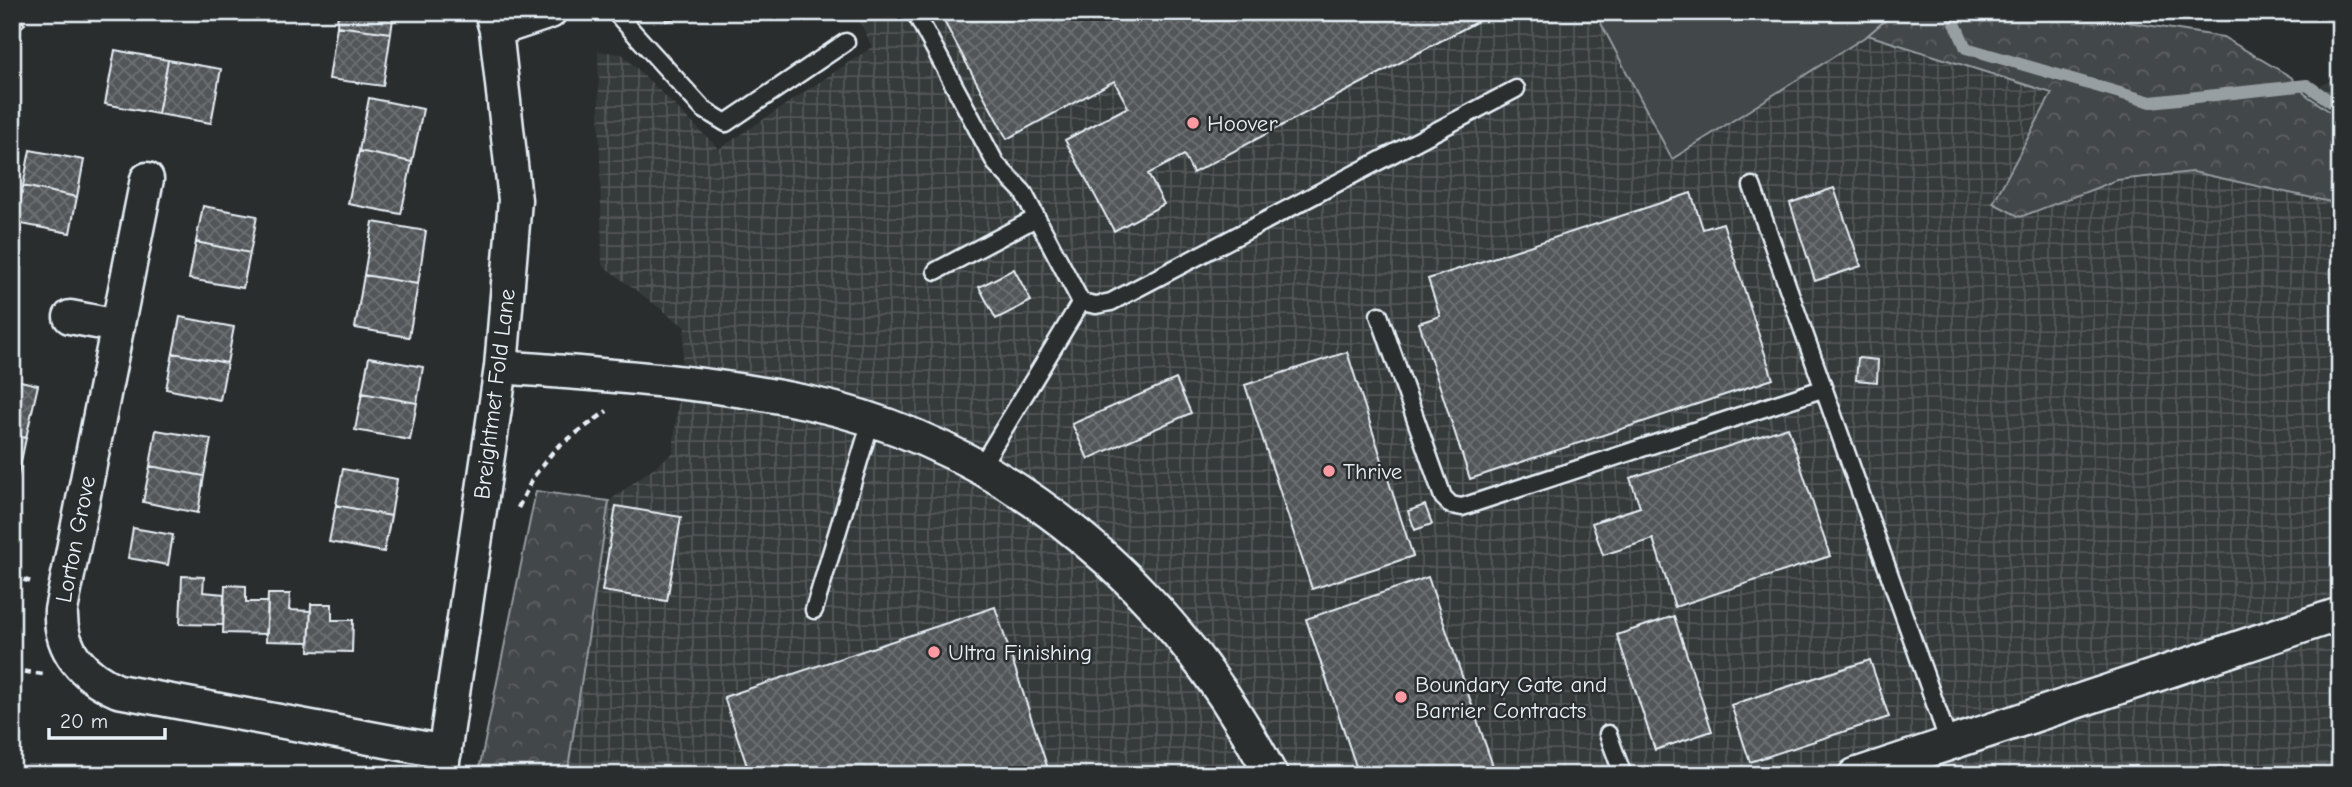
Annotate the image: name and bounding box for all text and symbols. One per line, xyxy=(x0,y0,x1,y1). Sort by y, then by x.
place label: Hoover xyxy=(1207,110,1278,137)
marker: Hoover xyxy=(1185,115,1201,131)
street label: Breightmet Fold Lane xyxy=(468,287,521,501)
place label: Thrive xyxy=(1343,458,1402,485)
marker: Thrive xyxy=(1321,463,1337,479)
street label: Lorton Grove xyxy=(50,473,101,605)
place label: Ultra Finishing xyxy=(948,639,1092,666)
marker: Ultra Finishing xyxy=(926,644,942,660)
place label: Boundary Gate and Barrier Contracts xyxy=(1415,671,1607,724)
marker: Boundary Gate and Barrier Contracts xyxy=(1393,689,1409,705)
scale bar xyxy=(49,696,164,740)
text: 20 m xyxy=(60,709,108,733)

